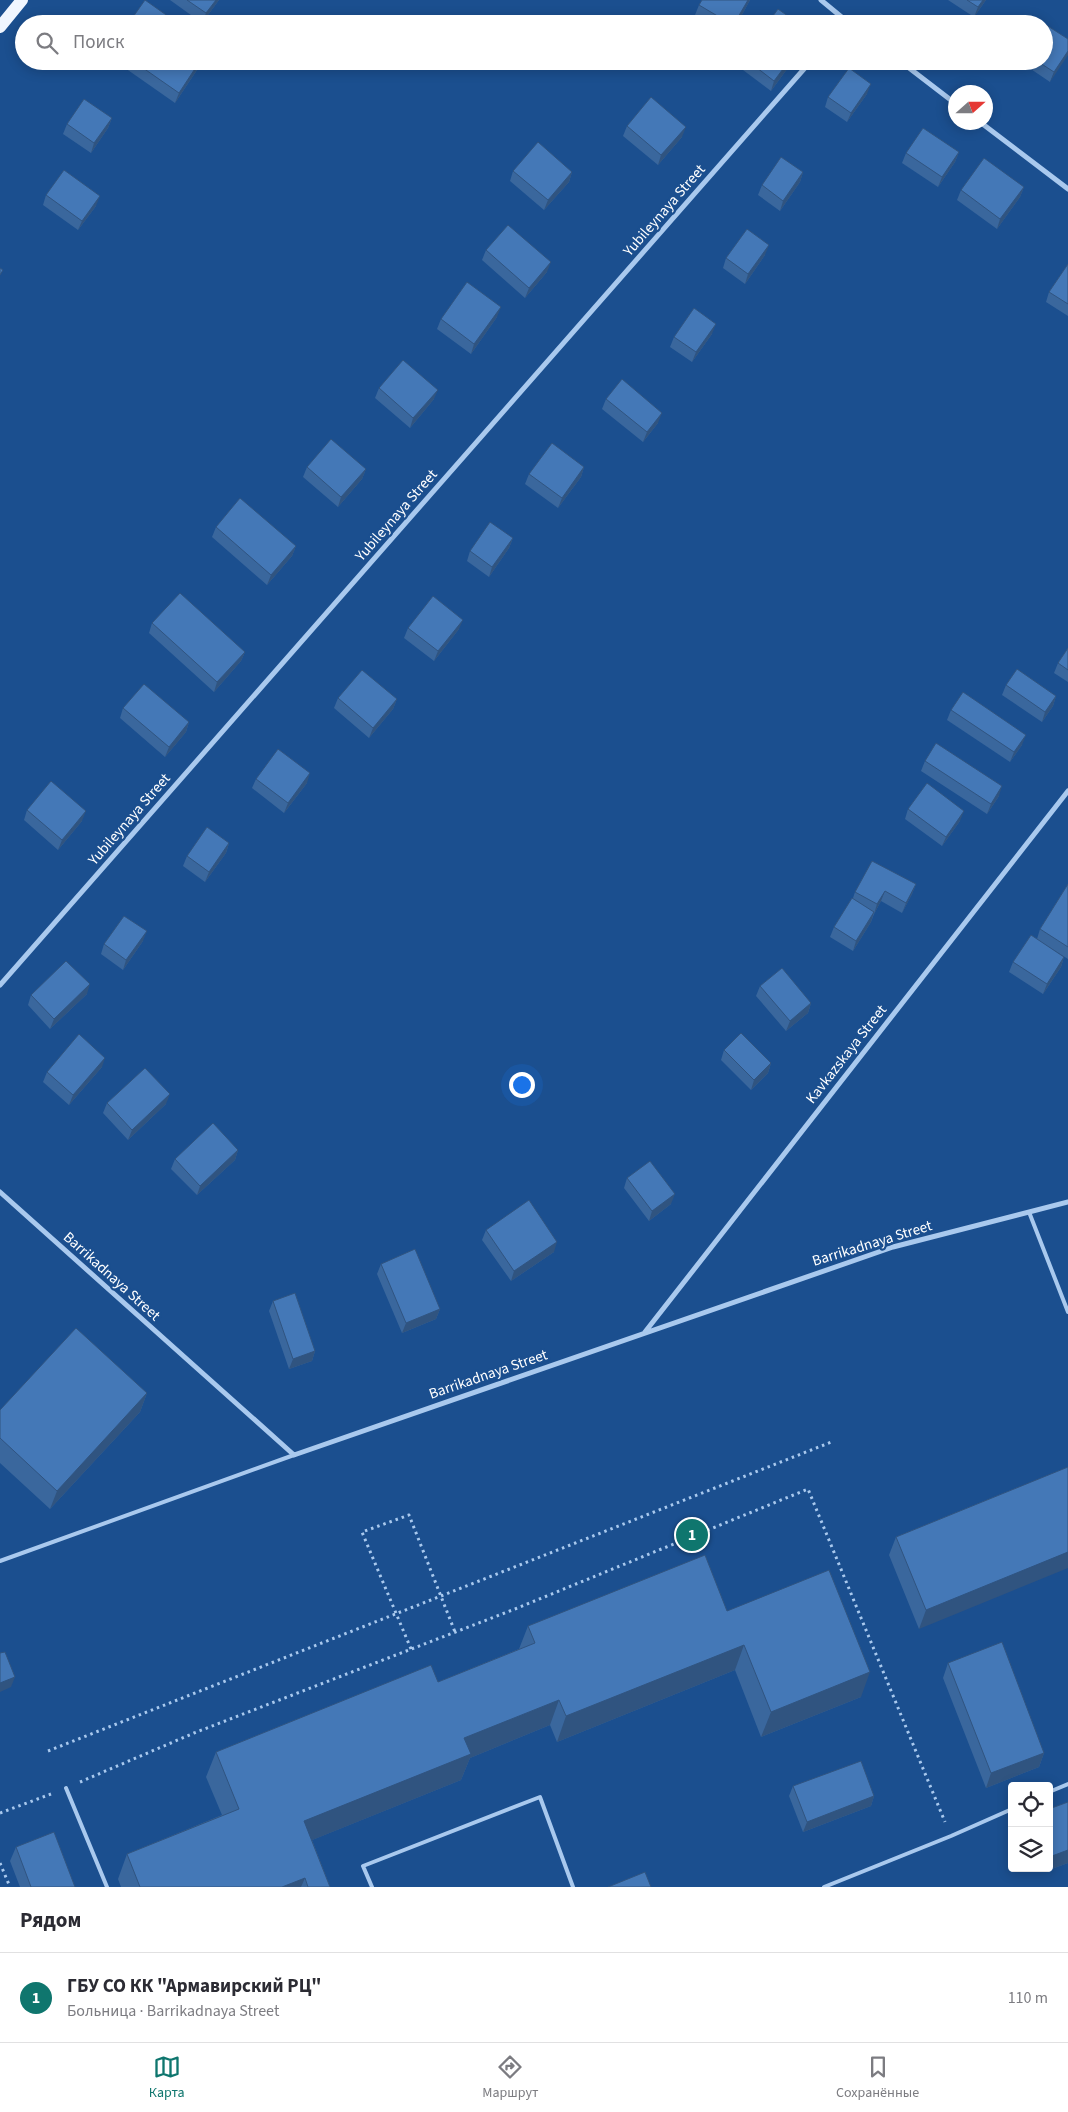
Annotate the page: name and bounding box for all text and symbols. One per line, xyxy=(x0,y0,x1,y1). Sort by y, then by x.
search box xyxy=(15,15,1053,70)
icon: search xyxy=(33,29,61,57)
text: Поиск xyxy=(73,29,124,56)
north arrow xyxy=(948,85,993,130)
street label: Yubileynaya Street xyxy=(618,160,710,262)
street label: Yubileynaya Street xyxy=(350,465,442,567)
street label: Yubileynaya Street xyxy=(83,769,175,871)
street label: Kavkazskaya Street xyxy=(801,1000,892,1108)
your location xyxy=(509,1072,535,1098)
street label: Barrikadnaya Street xyxy=(810,1215,935,1272)
street label: Barrikadnaya Street xyxy=(58,1227,165,1326)
street label: Barrikadnaya Street xyxy=(426,1344,550,1405)
pin: 1 xyxy=(676,1516,708,1554)
map controls xyxy=(1008,1782,1053,1872)
button: locate xyxy=(1008,1782,1053,1827)
button: layers xyxy=(1008,1827,1053,1872)
text: Рядом xyxy=(20,1905,81,1935)
text: ГБУ СО КК "Армавирский РЦ" xyxy=(67,1973,321,2000)
text: 1 xyxy=(32,1987,40,2009)
text: 110 m xyxy=(1008,1987,1048,2009)
text: Больница · Barrikadnaya Street xyxy=(67,2000,279,2022)
tab: Карта xyxy=(149,2053,185,2103)
tab: Маршрут xyxy=(482,2053,538,2103)
tab: Сохранённые xyxy=(836,2053,919,2103)

